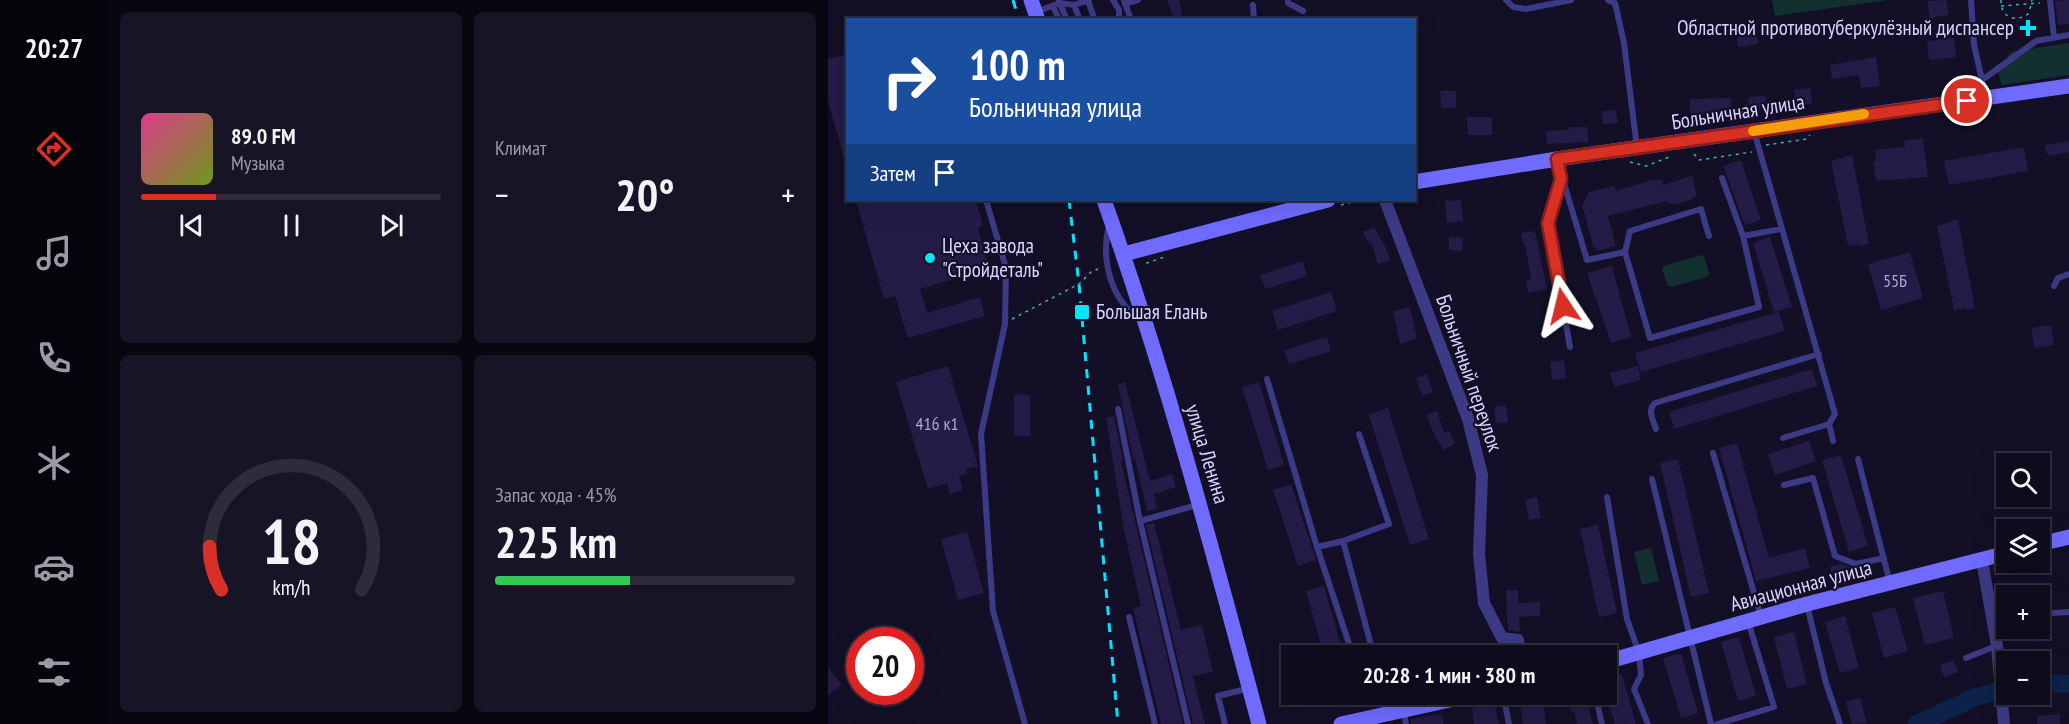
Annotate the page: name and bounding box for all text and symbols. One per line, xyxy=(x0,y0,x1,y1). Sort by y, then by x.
place label: Областной противотуберкулёзный диспансер xyxy=(1677,14,2014,41)
marker: Областной противотуберкулёзный диспансер xyxy=(2019,19,2037,37)
text: 20:27 xyxy=(25,31,83,65)
text: 100 m xyxy=(969,37,1066,92)
icon: right xyxy=(870,42,948,120)
pin xyxy=(1941,75,1992,126)
icon: arrive xyxy=(1950,84,1983,117)
street label: Больничная улица xyxy=(1669,88,1807,135)
text: Больничная улица xyxy=(969,90,1142,124)
text: 89.0 FM xyxy=(231,122,296,150)
icon: directions xyxy=(33,128,75,170)
text: Климат xyxy=(495,135,546,161)
text: Музыка xyxy=(231,150,285,176)
icon: arrive xyxy=(928,156,961,189)
text: Затем xyxy=(870,159,916,187)
text: 20° xyxy=(615,165,675,223)
text: − xyxy=(495,173,509,216)
text: + xyxy=(781,173,795,216)
icon: previous xyxy=(175,209,208,242)
icon: pause xyxy=(275,209,308,242)
icon: next xyxy=(375,209,408,242)
icon: music xyxy=(33,232,75,274)
place label: Цеха завода "Стройдеталь" xyxy=(942,232,1043,283)
marker: Цеха завода "Стройдеталь" xyxy=(923,251,937,265)
house number: 55Б xyxy=(1883,269,1907,292)
position arrow xyxy=(1531,274,1595,338)
street label: Больничный переулок xyxy=(1430,291,1509,455)
place label: Большая Елань xyxy=(1096,298,1207,325)
marker: Большая Елань xyxy=(1073,303,1091,321)
icon: phone xyxy=(33,337,75,379)
street label: улица Ленина xyxy=(1180,401,1235,507)
house number: 416 к1 xyxy=(915,412,959,435)
icon: climate xyxy=(33,442,75,484)
map controls xyxy=(1996,453,2050,705)
button: search xyxy=(1996,453,2050,507)
text: Запас хода · 45% xyxy=(495,482,616,508)
text: 18 xyxy=(261,500,321,581)
text: 225 km xyxy=(495,512,617,570)
button: layers xyxy=(1996,519,2050,573)
icon: car xyxy=(33,546,75,588)
street label: Авиационная улица xyxy=(1727,554,1875,617)
text: km/h xyxy=(272,574,310,602)
button: + xyxy=(1996,585,2050,639)
speed limit sign: 20 xyxy=(846,627,924,705)
icon: filters xyxy=(33,651,75,693)
button: − xyxy=(1996,651,2050,705)
text: 20:28 · 1 мин · 380 m xyxy=(1363,661,1535,689)

